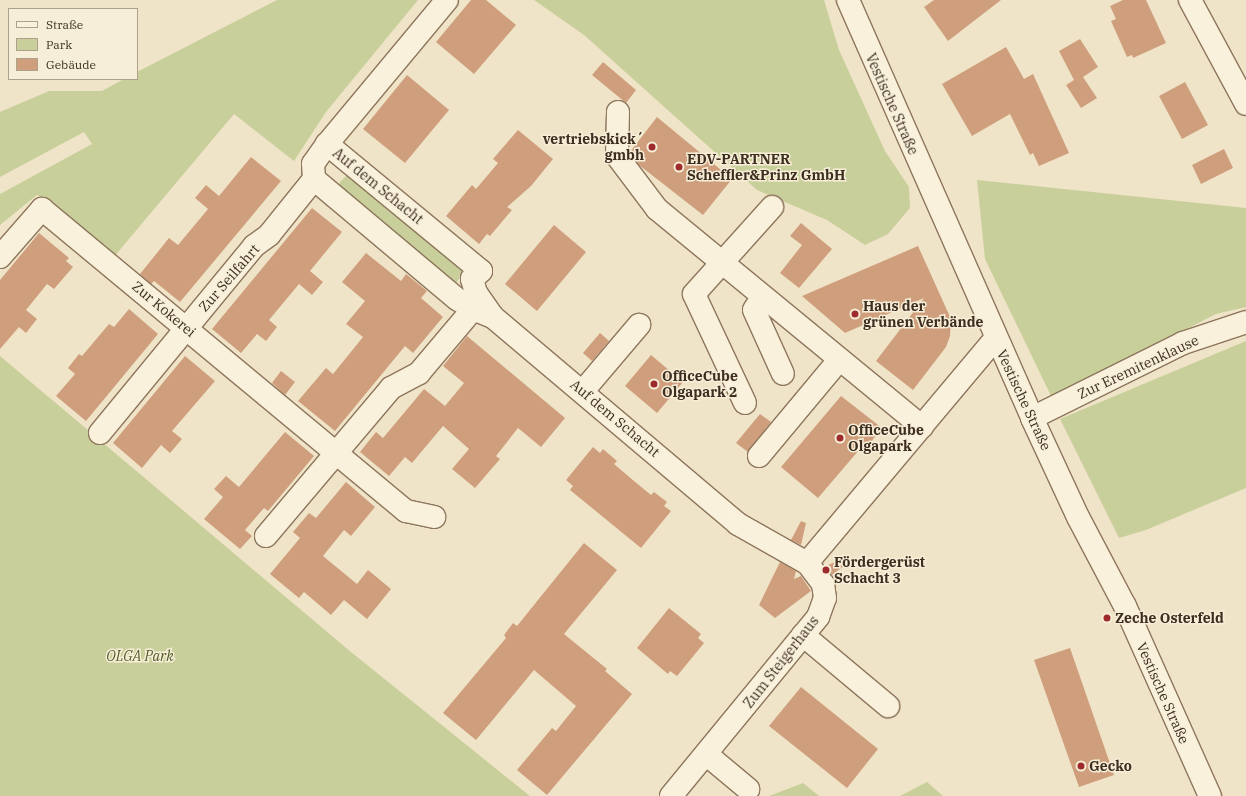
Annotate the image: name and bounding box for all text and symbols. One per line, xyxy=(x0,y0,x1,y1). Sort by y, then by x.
legend xyxy=(8,8,138,80)
text: Straße xyxy=(46,17,83,32)
text: Park xyxy=(46,37,72,52)
street label: Vestische Straße xyxy=(862,51,922,157)
text: Gebäude xyxy=(46,57,96,72)
place label: vertriebskick´ gmbh xyxy=(543,131,644,164)
marker: vertriebskick´ gmbh xyxy=(647,142,657,152)
street label: Auf dem Schacht xyxy=(329,144,427,228)
place label: EDV-PARTNER Scheffler&Prinz GmbH xyxy=(687,151,845,184)
marker: EDV-PARTNER Scheffler&Prinz GmbH xyxy=(674,162,684,172)
street label: Zur Seilfahrt xyxy=(195,241,263,315)
street label: Zur Kokerei xyxy=(129,277,199,341)
place label: Haus der grünen Verbände xyxy=(863,298,983,330)
marker: Haus der grünen Verbände xyxy=(850,309,860,319)
street label: Zur Eremitenklause xyxy=(1075,332,1201,402)
street label: Vestische Straße xyxy=(993,347,1055,453)
place label: OfficeCube Olgapark 2 xyxy=(662,368,738,400)
street label: Auf dem Schacht xyxy=(567,376,663,460)
marker: OfficeCube Olgapark 2 xyxy=(649,379,659,389)
place label: OfficeCube Olgapark xyxy=(848,422,924,454)
marker: OfficeCube Olgapark xyxy=(835,433,845,443)
place label: Fördergerüst Schacht 3 xyxy=(834,554,925,586)
marker: Fördergerüst Schacht 3 xyxy=(821,565,831,575)
place label: Zeche Osterfeld xyxy=(1115,610,1224,626)
street label: Zum Steigerhaus xyxy=(740,613,822,711)
marker: Zeche Osterfeld xyxy=(1102,613,1112,623)
street label: Vestische Straße xyxy=(1133,640,1193,746)
park label: OLGA Park xyxy=(106,648,174,664)
place label: Gecko xyxy=(1089,758,1132,774)
marker: Gecko xyxy=(1076,761,1086,771)

